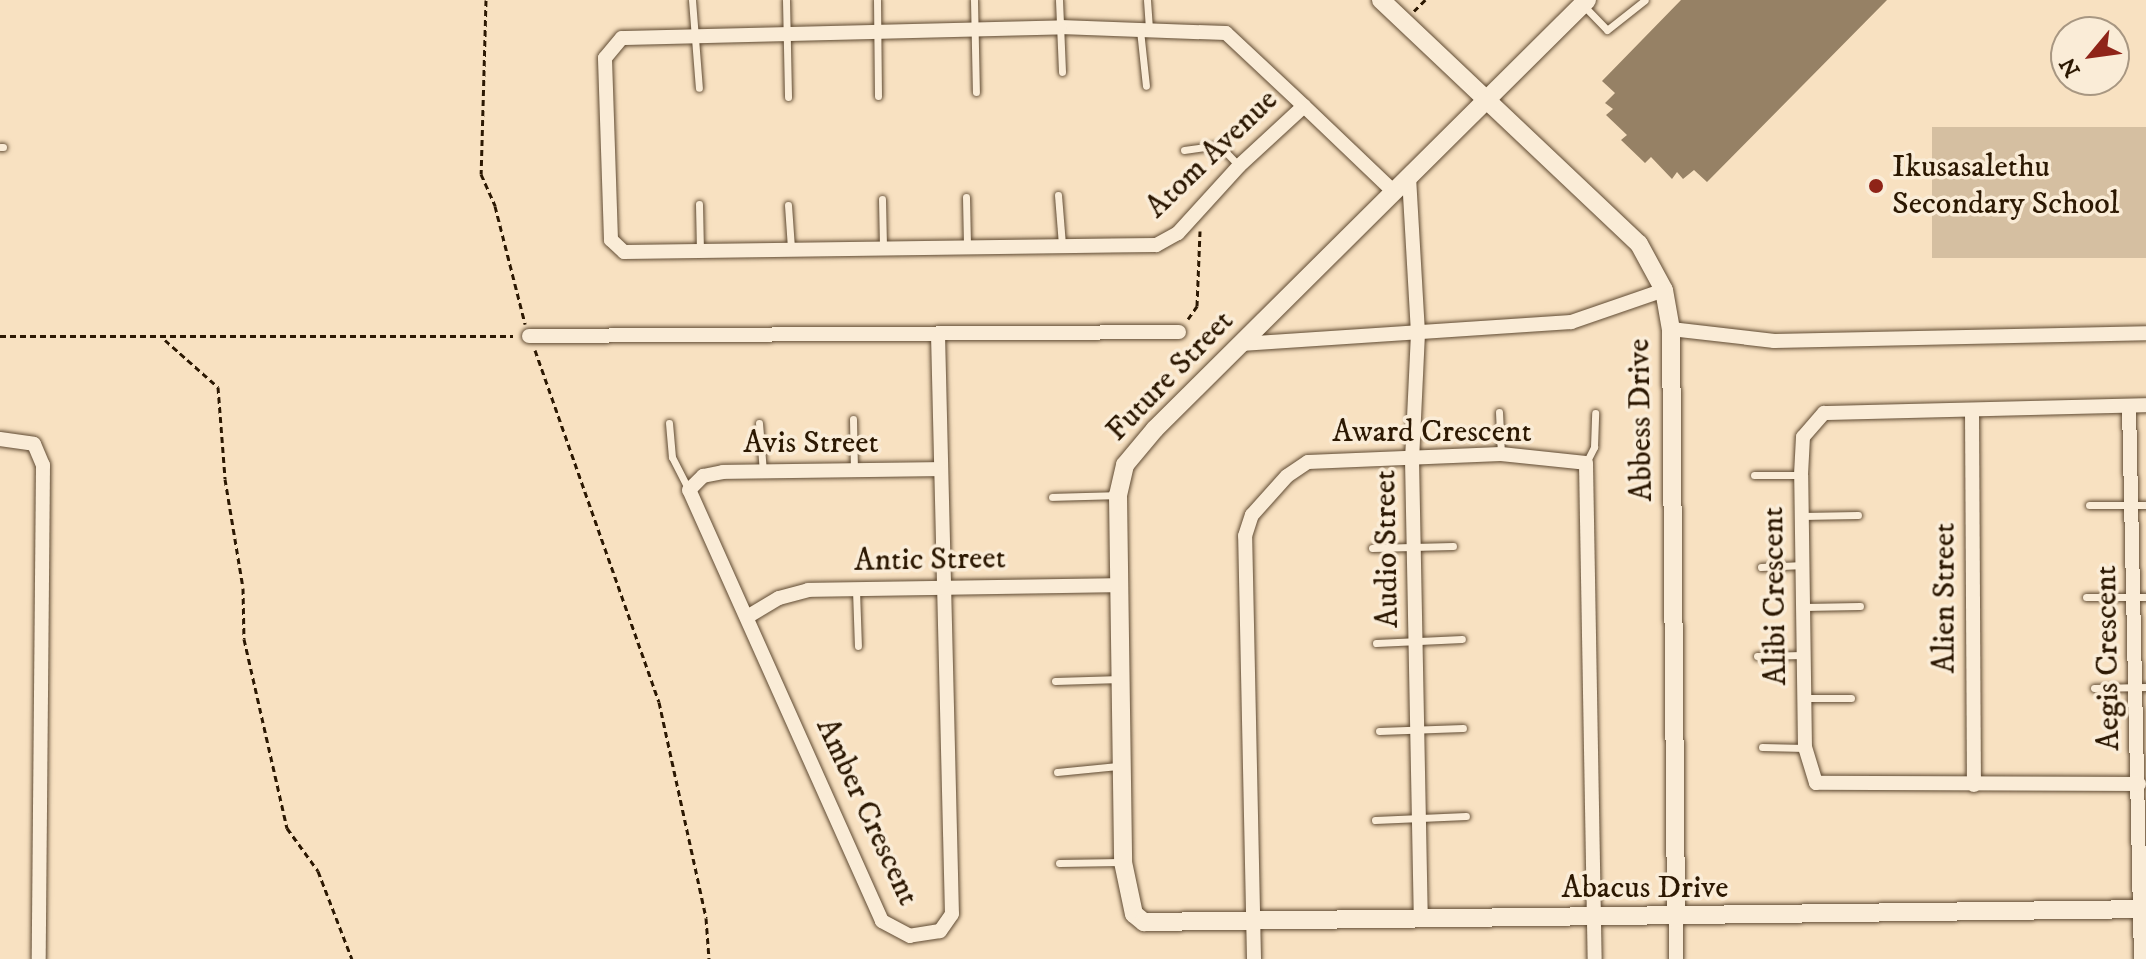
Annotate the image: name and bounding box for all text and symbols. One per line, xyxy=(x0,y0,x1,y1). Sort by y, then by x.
north arrow xyxy=(2050,16,2130,96)
text: N xyxy=(2054,52,2087,81)
street label: Atom Avenue xyxy=(1138,81,1286,227)
place label: Ikusasalethu Secondary School xyxy=(1892,149,2119,224)
marker: Ikusasalethu Secondary School xyxy=(1867,177,1885,195)
street label: Future Street xyxy=(1098,302,1242,450)
street label: Abbess Drive xyxy=(1620,338,1662,502)
street label: Award Crescent xyxy=(1332,413,1532,451)
street label: Avis Street xyxy=(743,424,879,462)
street label: Audio Street xyxy=(1366,470,1408,628)
street label: Alibi Crescent xyxy=(1754,506,1796,686)
street label: Alien Street xyxy=(1926,523,1964,673)
street label: Antic Street xyxy=(854,539,1006,581)
street label: Aegis Crescent xyxy=(2087,565,2129,751)
street label: Amber Crescent xyxy=(807,712,927,912)
street label: Abacus Drive xyxy=(1562,869,1728,907)

